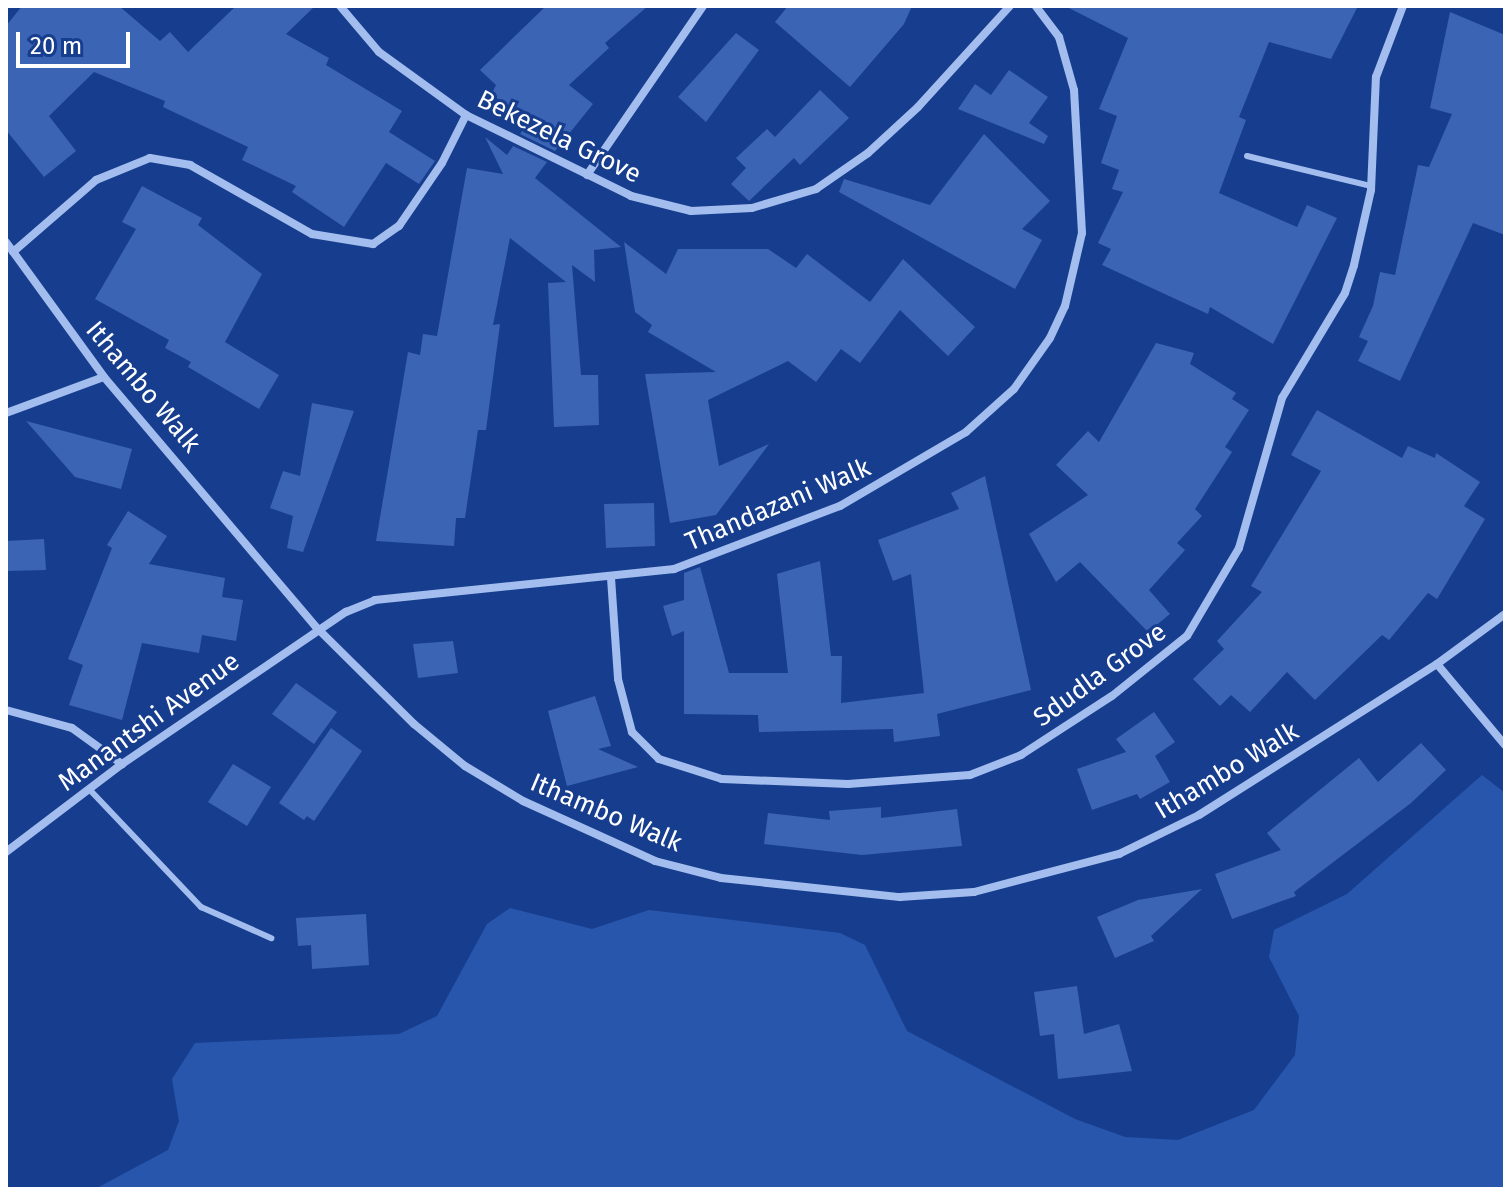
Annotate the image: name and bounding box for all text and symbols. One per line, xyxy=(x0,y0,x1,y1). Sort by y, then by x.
scale bar xyxy=(20,16,134,66)
text: 20 m xyxy=(30,32,82,60)
street label: Bekezela Grove xyxy=(472,84,646,190)
street label: Ithambo Walk xyxy=(79,315,207,459)
street label: Thandazani Walk xyxy=(681,452,875,558)
street label: Sdudla Grove xyxy=(1028,616,1172,734)
street label: Manantshi Avenue xyxy=(52,646,246,798)
street label: Ithambo Walk xyxy=(1150,716,1304,826)
street label: Ithambo Walk xyxy=(525,767,687,859)

